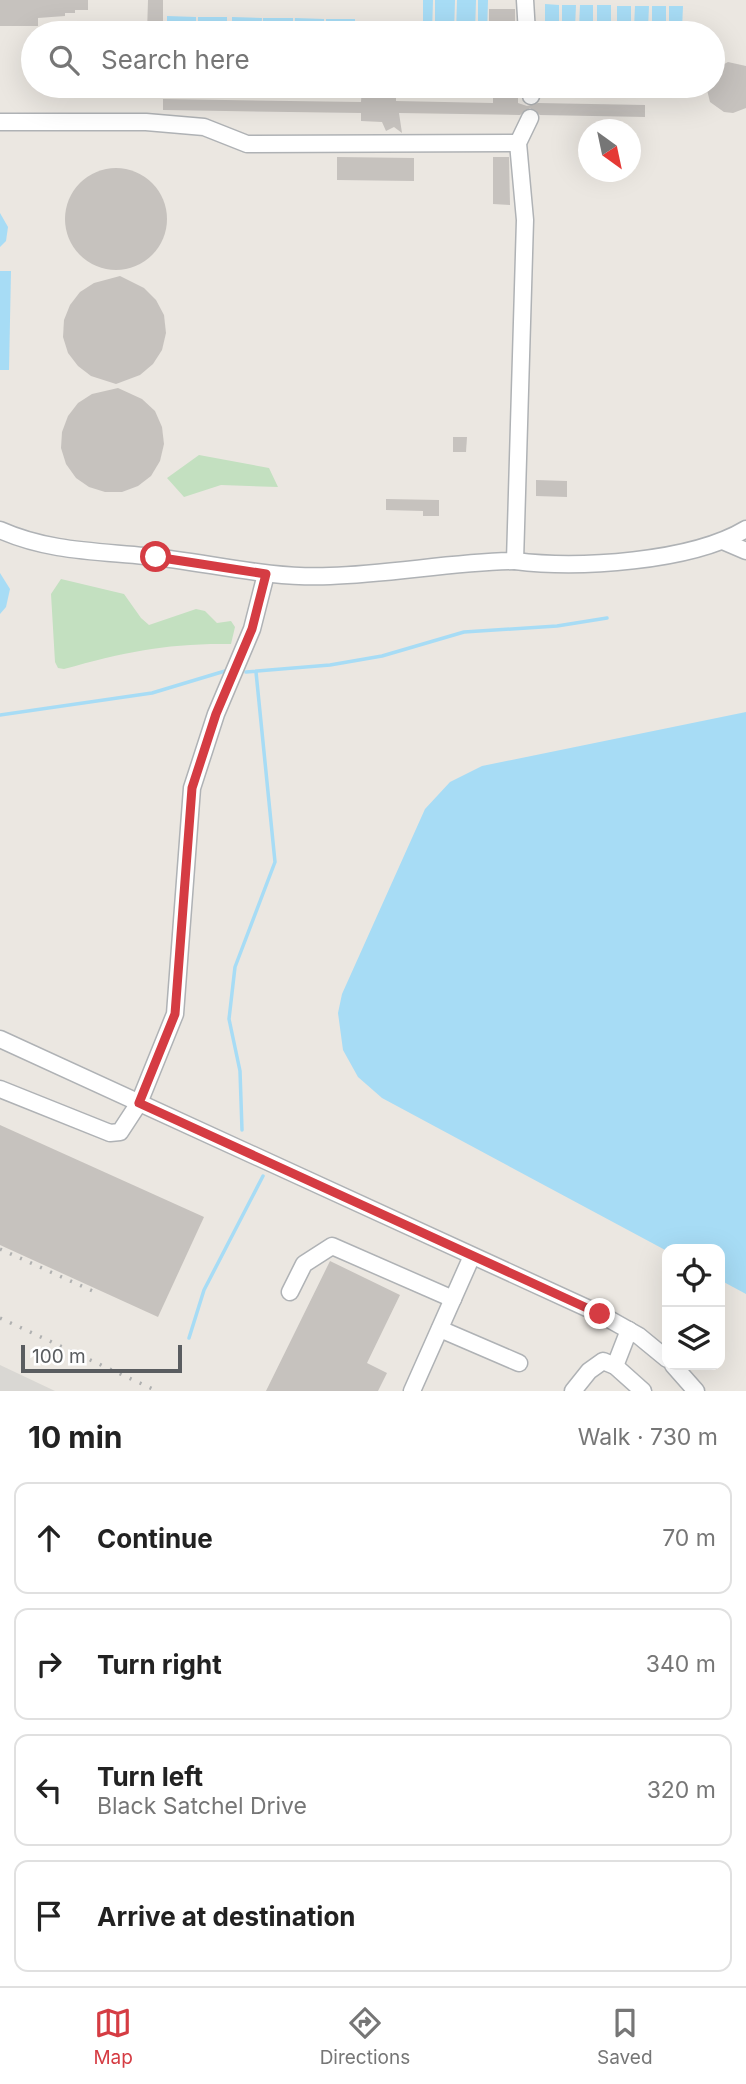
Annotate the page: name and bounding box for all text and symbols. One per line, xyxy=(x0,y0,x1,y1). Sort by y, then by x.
search box xyxy=(21,21,725,98)
icon: search xyxy=(45,41,83,79)
text: Search here xyxy=(101,44,250,75)
north arrow xyxy=(578,119,641,182)
route start xyxy=(140,541,171,572)
map controls xyxy=(662,1244,725,1370)
button: locate xyxy=(662,1244,725,1307)
route end xyxy=(584,1298,615,1329)
button: layers xyxy=(662,1307,725,1370)
scale bar xyxy=(21,1342,182,1374)
text: 100 m xyxy=(32,1345,86,1368)
text: 10 min xyxy=(28,1419,122,1455)
text: Walk · 730 m xyxy=(578,1423,718,1451)
icon: ahead xyxy=(30,1519,68,1557)
text: Continue xyxy=(97,1523,213,1554)
text: 70 m xyxy=(662,1524,716,1552)
icon: right xyxy=(30,1645,68,1683)
text: Turn right xyxy=(97,1649,222,1680)
text: 340 m xyxy=(646,1650,716,1678)
text: Turn left xyxy=(97,1761,203,1792)
icon: left xyxy=(30,1771,68,1809)
text: 320 m xyxy=(647,1776,716,1804)
text: Black Satchel Drive xyxy=(97,1792,307,1820)
icon: arrive xyxy=(30,1897,68,1935)
text: Arrive at destination xyxy=(97,1901,356,1932)
tab: Map xyxy=(93,2004,133,2069)
tab: Directions xyxy=(320,2004,410,2069)
tab: Saved xyxy=(597,2004,653,2069)

